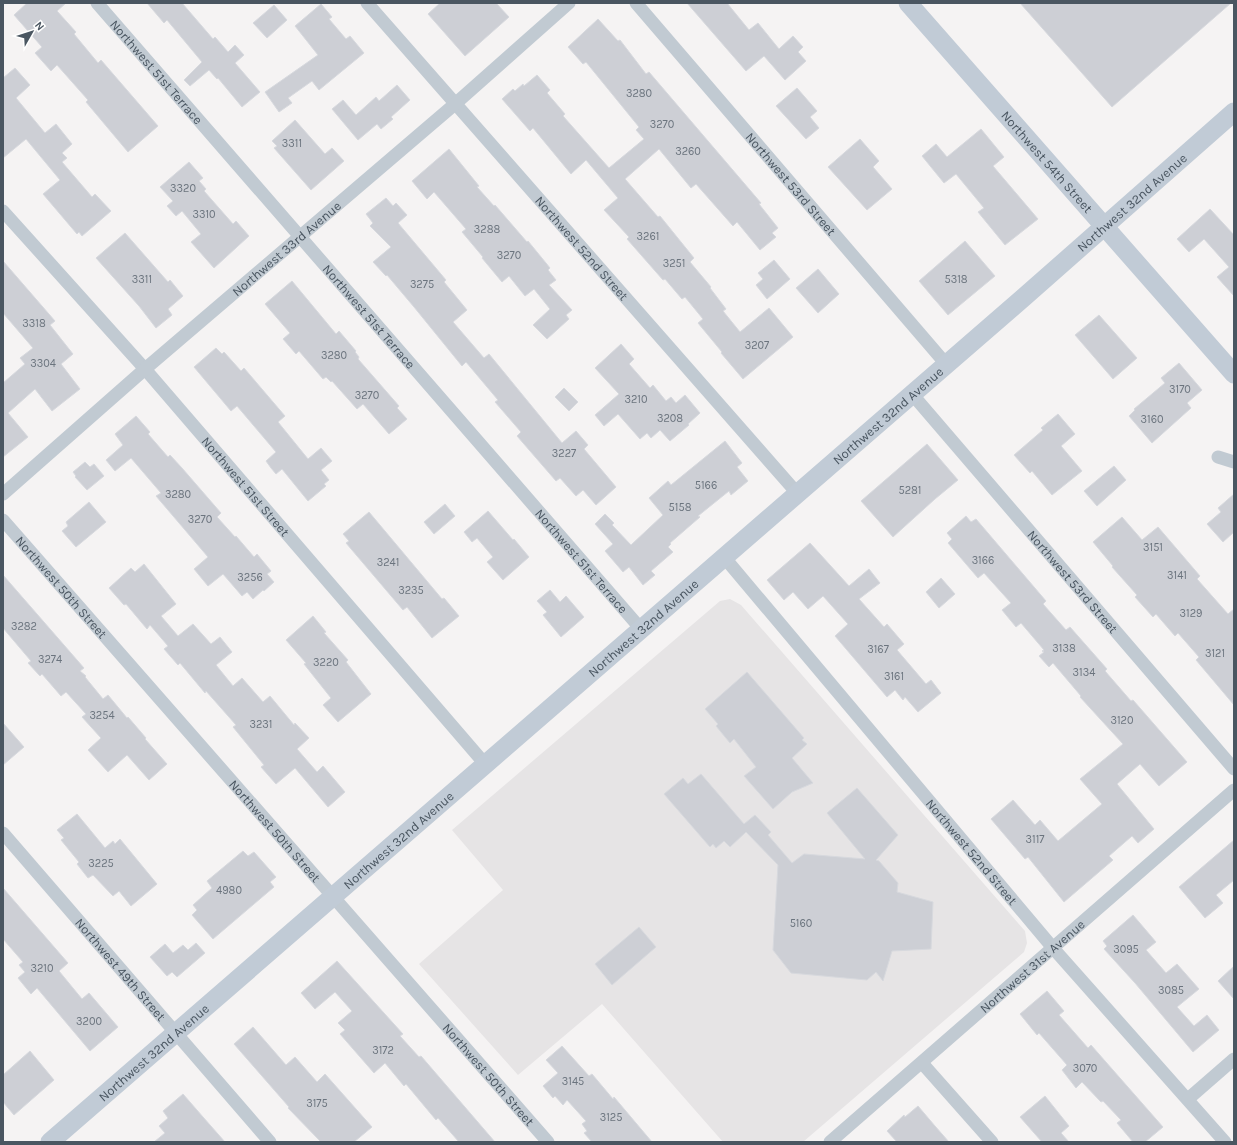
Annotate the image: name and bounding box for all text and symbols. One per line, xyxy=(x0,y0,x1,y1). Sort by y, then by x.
north arrow xyxy=(12,12,52,52)
street label: Northwest 51st Terrace xyxy=(107,17,206,127)
text: N xyxy=(32,19,47,33)
house number: 3280 xyxy=(626,87,652,100)
street label: Northwest 54th Street xyxy=(998,108,1096,216)
house number: 3270 xyxy=(650,118,674,131)
street label: Northwest 53rd Street xyxy=(742,129,839,238)
house number: 3311 xyxy=(282,137,302,150)
house number: 3260 xyxy=(675,145,701,158)
street label: Northwest 32nd Avenue xyxy=(1074,150,1190,255)
house number: 3320 xyxy=(170,182,196,195)
street label: Northwest 52nd Street xyxy=(532,193,631,304)
street label: Northwest 33rd Avenue xyxy=(229,198,344,299)
house number: 3310 xyxy=(192,208,216,221)
house number: 3288 xyxy=(474,223,500,236)
house number: 3261 xyxy=(637,230,659,243)
house number: 3270 xyxy=(497,249,521,262)
house number: 3251 xyxy=(663,257,685,270)
street label: Northwest 51st Terrace xyxy=(320,261,418,372)
house number: 3311 xyxy=(132,273,152,286)
house number: 5318 xyxy=(944,273,968,286)
house number: 3275 xyxy=(410,278,434,291)
house number: 3318 xyxy=(22,317,46,330)
house number: 3207 xyxy=(745,339,769,352)
house number: 3280 xyxy=(321,349,347,362)
house number: 3304 xyxy=(30,357,56,370)
street label: Northwest 32nd Avenue xyxy=(830,364,947,468)
house number: 3170 xyxy=(1169,383,1191,396)
house number: 3270 xyxy=(355,389,379,402)
house number: 3210 xyxy=(624,393,648,406)
house number: 3208 xyxy=(657,412,683,425)
house number: 3160 xyxy=(1141,413,1163,426)
street label: Northwest 51st Street xyxy=(198,434,293,539)
house number: 3227 xyxy=(552,447,576,460)
house number: 5166 xyxy=(695,479,717,492)
house number: 5281 xyxy=(899,484,921,497)
house number: 3280 xyxy=(165,488,191,501)
house number: 5158 xyxy=(669,501,692,514)
street label: Northwest 51st Terrace xyxy=(532,506,631,617)
house number: 3270 xyxy=(188,513,212,526)
street label: Northwest 53rd Street xyxy=(1024,527,1121,636)
street label: Northwest 50th Street xyxy=(12,533,110,642)
house number: 3151 xyxy=(1143,541,1163,554)
house number: 3166 xyxy=(972,554,994,567)
house number: 3241 xyxy=(377,556,399,569)
house number: 3141 xyxy=(1167,569,1187,582)
house number: 3256 xyxy=(237,571,263,584)
street label: Northwest 32nd Avenue xyxy=(585,576,702,680)
house number: 3235 xyxy=(398,584,424,597)
house number: 3129 xyxy=(1180,607,1202,620)
house number: 3282 xyxy=(11,620,37,633)
house number: 3138 xyxy=(1052,642,1076,655)
house number: 3167 xyxy=(867,643,889,656)
house number: 3121 xyxy=(1205,647,1225,660)
house number: 3274 xyxy=(38,653,62,666)
house number: 3220 xyxy=(313,656,339,669)
house number: 3134 xyxy=(1073,666,1095,679)
house number: 3161 xyxy=(884,670,904,683)
house number: 3254 xyxy=(89,709,115,722)
house number: 3120 xyxy=(1110,714,1134,727)
house number: 3231 xyxy=(249,718,273,731)
street label: Northwest 50th Street xyxy=(226,777,324,885)
street label: Northwest 32nd Avenue xyxy=(340,788,457,892)
street label: Northwest 52nd Street xyxy=(923,796,1020,908)
house number: 3117 xyxy=(1026,833,1044,846)
house number: 3225 xyxy=(88,857,114,870)
house number: 4980 xyxy=(216,884,242,897)
street label: Northwest 49th Street xyxy=(72,915,169,1024)
street label: Northwest 31st Avenue xyxy=(977,916,1088,1016)
house number: 5160 xyxy=(790,917,812,930)
house number: 3095 xyxy=(1113,943,1139,956)
house number: 3210 xyxy=(30,962,54,975)
house number: 3085 xyxy=(1158,984,1184,997)
street label: Northwest 32nd Avenue xyxy=(96,1000,212,1105)
house number: 3200 xyxy=(76,1015,102,1028)
street label: Northwest 50th Street xyxy=(440,1020,537,1129)
house number: 3172 xyxy=(372,1044,394,1057)
house number: 3070 xyxy=(1073,1062,1097,1075)
house number: 3145 xyxy=(562,1075,584,1088)
house number: 3175 xyxy=(306,1097,328,1110)
house number: 3125 xyxy=(600,1111,622,1124)

